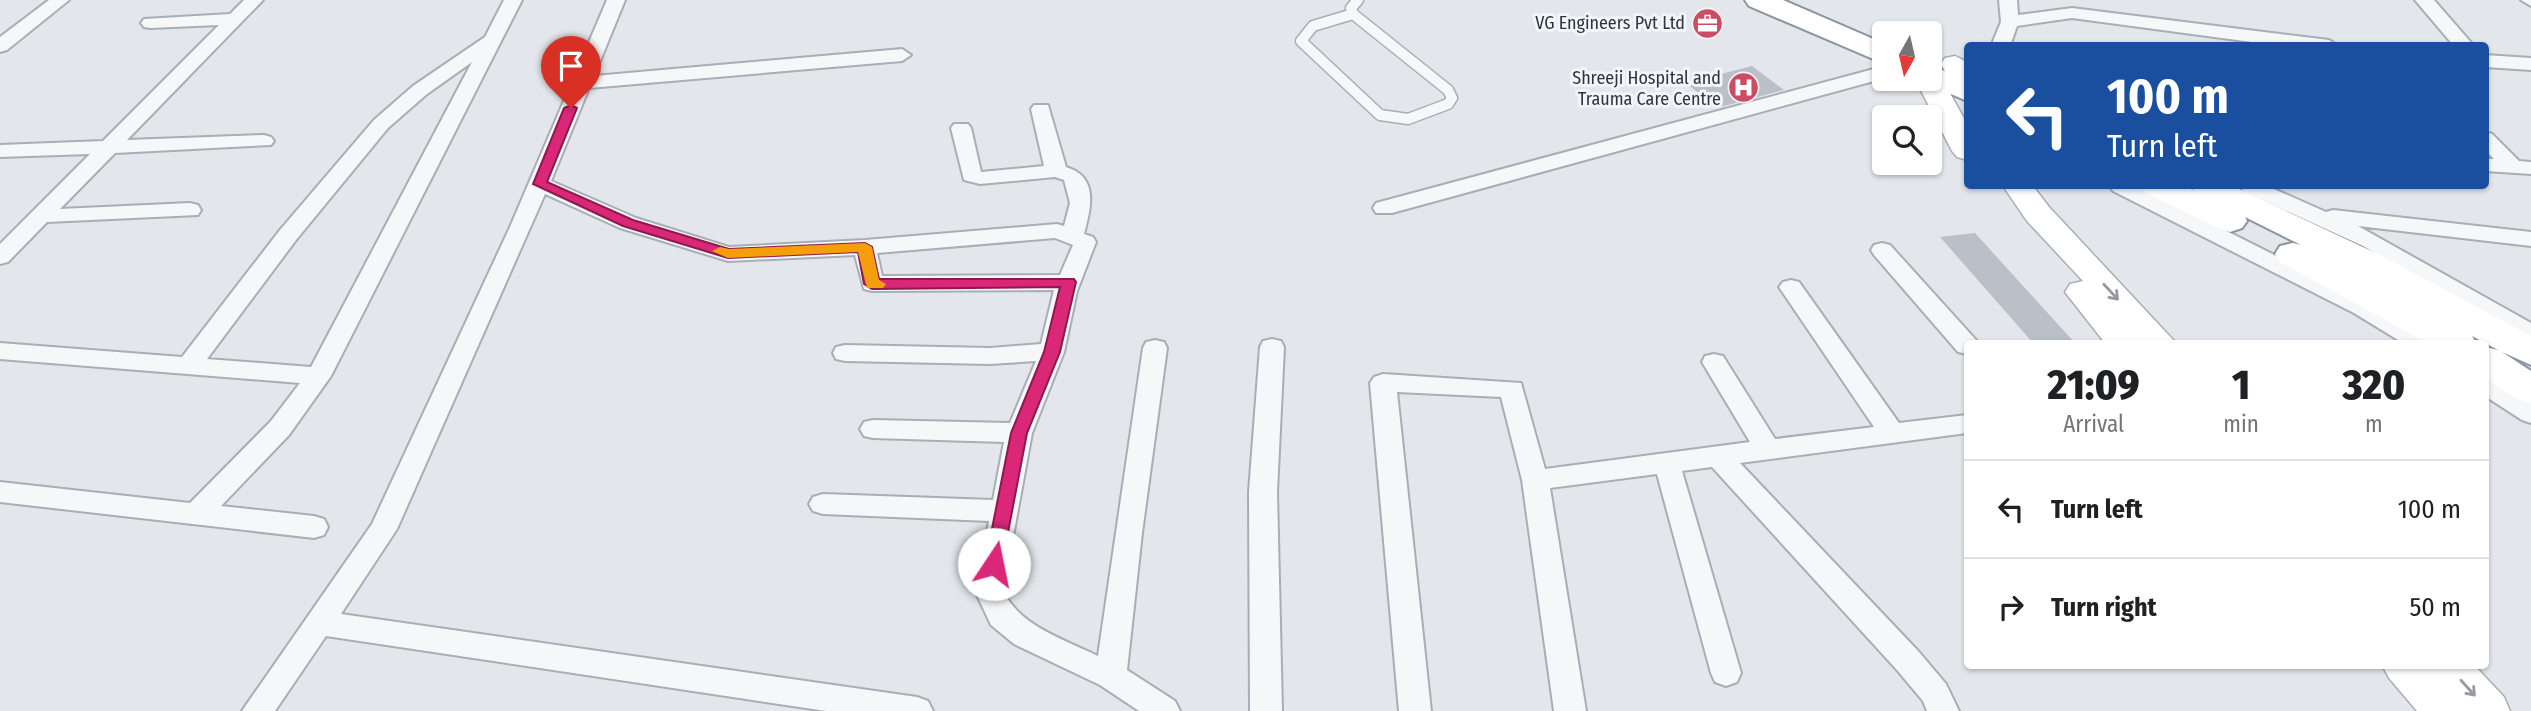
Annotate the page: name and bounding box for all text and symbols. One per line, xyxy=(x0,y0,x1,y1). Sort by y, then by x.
office icon: VG Engineers Pvt Ltd xyxy=(1691,6,1725,40)
place label: VG Engineers Pvt Ltd xyxy=(1535,12,1685,34)
north arrow xyxy=(1872,21,1942,91)
map controls xyxy=(1872,21,1942,175)
pin xyxy=(541,36,601,108)
icon: arrive xyxy=(552,47,590,85)
place label: Shreeji Hospital and Trauma Care Centre xyxy=(1572,67,1721,110)
text: 100 m xyxy=(2107,67,2229,126)
icon: left xyxy=(1992,70,2083,161)
hospital icon: Shreeji Hospital and Trauma Care Centre xyxy=(1727,71,1761,105)
button: search xyxy=(1872,105,1942,175)
text: Turn left xyxy=(2107,127,2217,165)
one-way arrow xyxy=(2103,283,2120,300)
text: 21:09 xyxy=(2048,360,2140,410)
text: 1 xyxy=(2232,360,2250,410)
text: 320 xyxy=(2343,360,2405,410)
text: Arrival xyxy=(2063,410,2124,438)
text: min xyxy=(2223,410,2259,438)
text: m xyxy=(2365,410,2383,438)
icon: left xyxy=(1992,490,2030,528)
text: Turn left xyxy=(2051,494,2143,525)
text: 100 m xyxy=(2398,494,2461,525)
position arrow xyxy=(957,527,1031,601)
icon: right xyxy=(1992,588,2030,626)
text: Turn right xyxy=(2051,592,2157,623)
text: 50 m xyxy=(2409,592,2461,623)
one-way arrow xyxy=(2460,679,2476,697)

